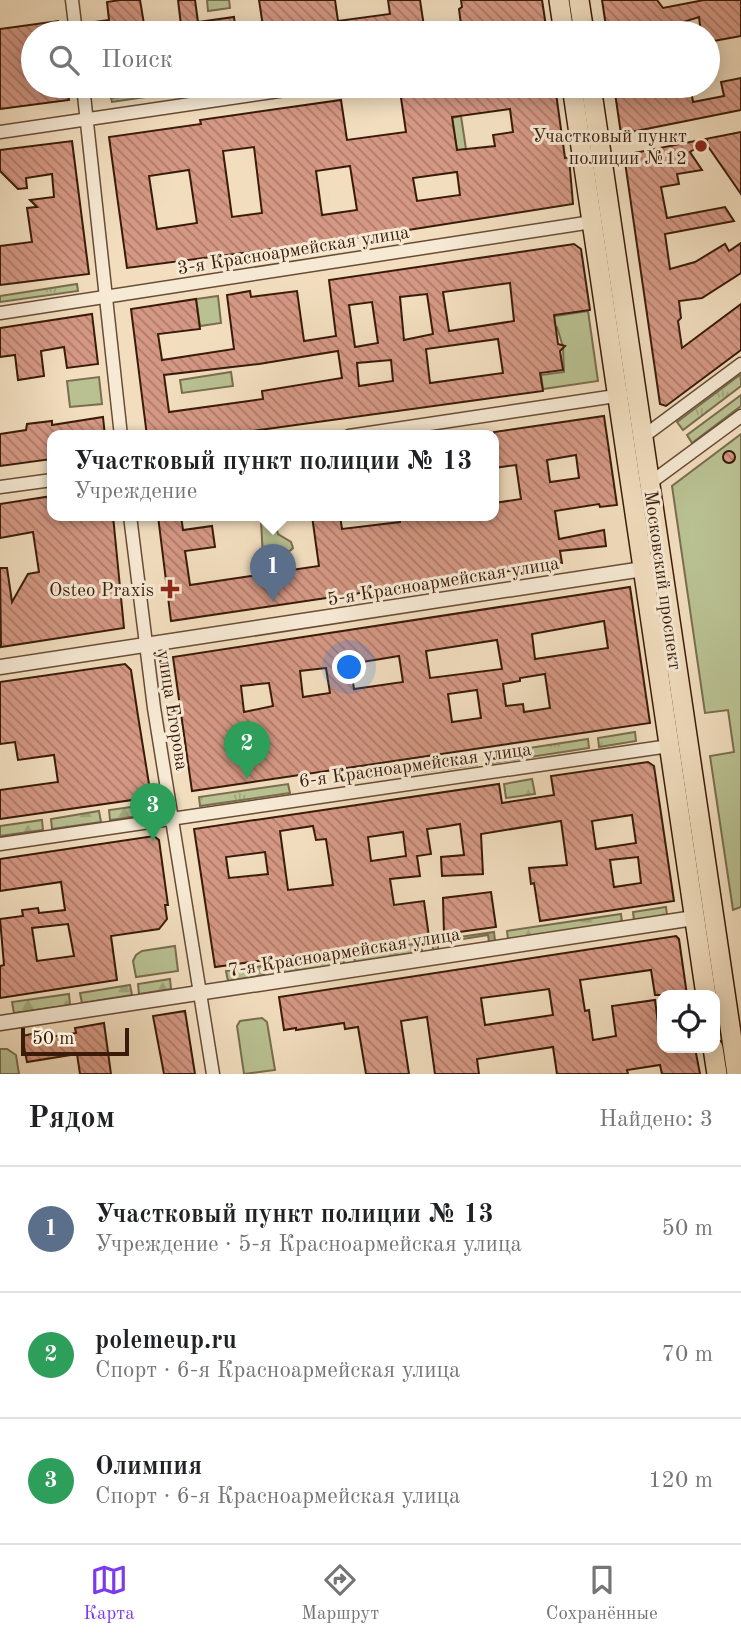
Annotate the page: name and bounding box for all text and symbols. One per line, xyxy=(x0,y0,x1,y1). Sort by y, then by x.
search box xyxy=(21,21,720,98)
icon: search xyxy=(45,41,83,79)
text: Поиск xyxy=(101,47,173,73)
place label: Участковый пункт полиции №12 xyxy=(532,128,687,169)
marker: Участковый пункт полиции №12 xyxy=(693,138,709,154)
street label: 3-я Красноармейская улица xyxy=(176,224,411,279)
popup xyxy=(47,430,499,521)
text: Участковый пункт полиции № 13 xyxy=(74,449,472,475)
text: Учреждение xyxy=(74,480,197,503)
street label: Московский проспект xyxy=(640,489,684,671)
pin: 1 xyxy=(250,544,296,602)
street label: 5-я Красноармейская улица xyxy=(326,555,561,610)
marker: Osteo Praxis xyxy=(160,579,180,599)
place label: Osteo Praxis xyxy=(49,582,154,601)
street label: улица Егорова xyxy=(153,649,191,772)
your location xyxy=(332,650,366,684)
pin: 2 xyxy=(224,721,270,779)
street label: 6-я Красноармейская улица xyxy=(298,741,533,792)
pin: 3 xyxy=(130,783,176,841)
street label: 7-я Красноармейская улица xyxy=(227,926,462,981)
map controls xyxy=(657,990,720,1053)
button: locate xyxy=(657,990,720,1053)
scale bar xyxy=(21,1025,130,1057)
text: 50 m xyxy=(32,1030,74,1049)
text: Рядом xyxy=(28,1104,115,1134)
text: Найдено: 3 xyxy=(599,1108,713,1131)
text: Участковый пункт полиции № 13 xyxy=(95,1202,494,1228)
text: 1 xyxy=(44,1217,58,1240)
text: 50 m xyxy=(662,1217,713,1240)
text: Учреждение · 5-я Красноармейская улица xyxy=(95,1233,522,1256)
text: polemeup.ru xyxy=(95,1328,237,1354)
text: 2 xyxy=(44,1343,58,1366)
text: 70 m xyxy=(662,1343,713,1366)
text: Спорт · 6-я Красноармейская улица xyxy=(95,1359,460,1382)
text: Олимпия xyxy=(95,1454,202,1480)
text: 3 xyxy=(44,1469,58,1492)
text: 120 m xyxy=(648,1469,713,1492)
text: Спорт · 6-я Красноармейская улица xyxy=(95,1485,460,1508)
tab: Карта xyxy=(83,1561,135,1626)
tab: Маршрут xyxy=(301,1561,379,1626)
tab: Сохранённые xyxy=(546,1561,658,1626)

